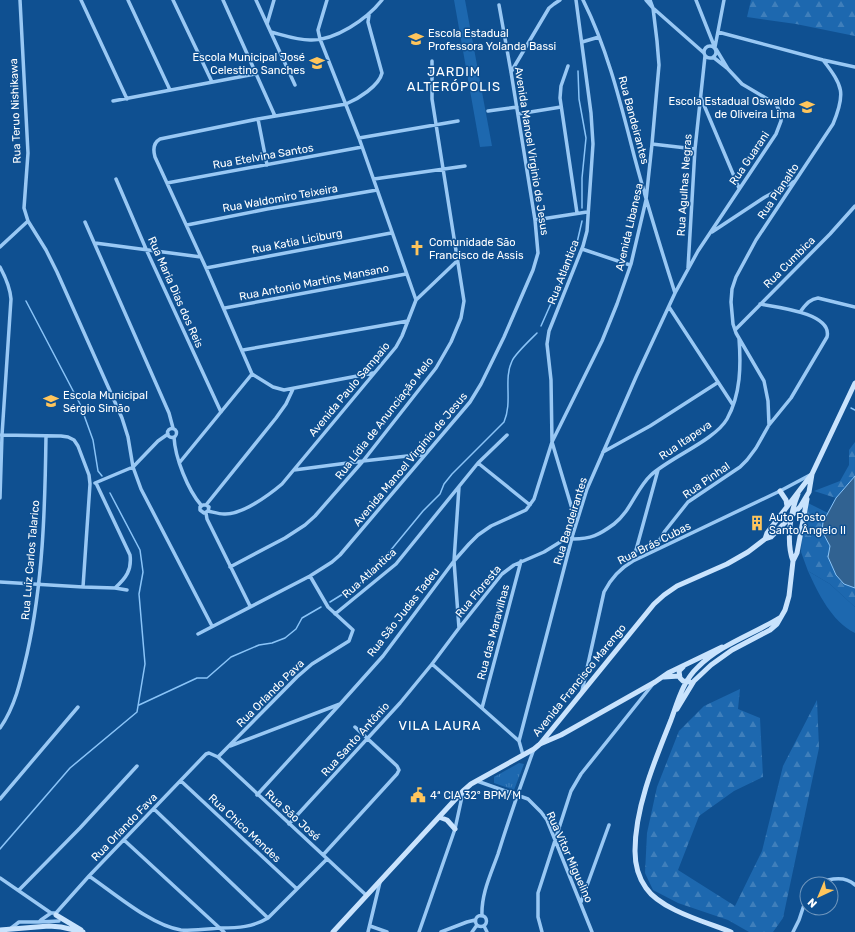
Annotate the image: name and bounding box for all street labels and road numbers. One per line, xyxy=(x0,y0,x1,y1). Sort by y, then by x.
street label: Rua Teruo Nishikawa xyxy=(7,58,24,164)
street label: Avenida Manoel Virginio de Jesus xyxy=(512,66,551,237)
street label: Rua Bandeirantes xyxy=(615,75,652,166)
street label: Rua Guarani xyxy=(727,129,772,188)
street label: Rua Agulhas Negras xyxy=(674,133,695,237)
street label: Rua Etelvina Santos xyxy=(212,141,315,172)
street label: Rua Planalto xyxy=(755,161,802,222)
street label: Rua Waldomiro Teixeira xyxy=(221,182,339,215)
street label: Avenida Libanesa xyxy=(613,182,646,272)
street label: Rua Katia Liciburg xyxy=(251,226,344,257)
street label: Rua Cumbica xyxy=(761,234,818,291)
street label: Rua Maria Dias dos Reis xyxy=(145,235,206,350)
street label: Rua Atlantica xyxy=(545,238,582,306)
street label: Rua Antonio Martins Mansano xyxy=(238,262,390,303)
street label: Avenida Paulo Sampaio xyxy=(306,339,393,439)
street label: Rua Lídia de Anunciação Melo xyxy=(333,355,436,482)
street label: Avenida Manoel Virginio de Jesus xyxy=(351,390,470,529)
street label: Rua Itapeva xyxy=(657,418,714,463)
street label: Rua Pinhal xyxy=(680,459,732,501)
street label: Rua Bandeirantes xyxy=(551,475,590,566)
street label: Rua Luiz Carlos Talarico xyxy=(19,500,42,620)
street label: Rua Brás Cubas xyxy=(615,519,693,568)
street label: Rua Atlantica xyxy=(340,546,399,601)
street label: Rua Floresta xyxy=(453,563,504,620)
street label: Rua São Judas Tadeu xyxy=(365,565,442,659)
street label: Rua das Maravilhas xyxy=(474,583,513,681)
street label: Avenida Francisco Marengo xyxy=(530,622,629,739)
street label: Rua Orlando Pava xyxy=(234,657,307,730)
street label: Rua Santo Antônio xyxy=(319,700,392,779)
street label: Rua São José xyxy=(262,787,323,843)
street label: Rua Orlando Fava xyxy=(89,791,160,864)
street label: Rua Chico Mendes xyxy=(206,791,284,866)
street label: Rua Vitor Miguelino xyxy=(544,810,596,905)

